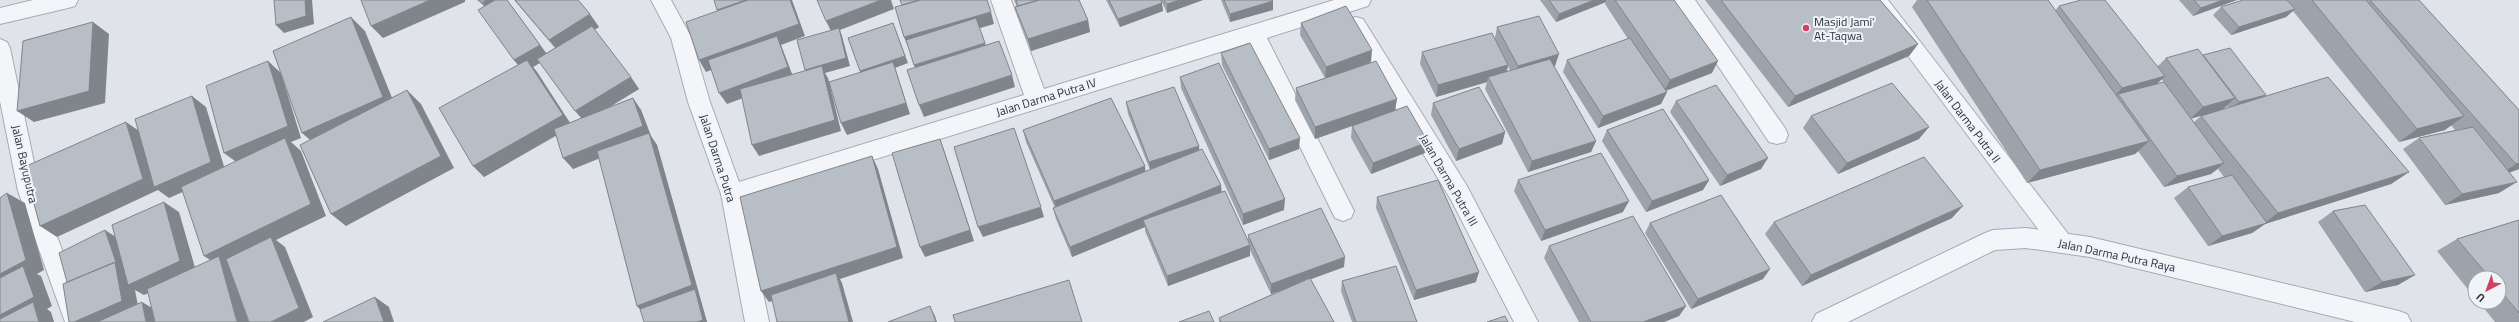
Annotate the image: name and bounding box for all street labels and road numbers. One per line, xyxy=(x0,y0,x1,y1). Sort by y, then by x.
street label: Jalan Darma Putra IV xyxy=(993,73,1099,121)
street label: Jalan Darma Putra II xyxy=(1930,75,2006,167)
street label: Jalan Darma Putra xyxy=(695,111,741,205)
street label: Jalan Bayuputra xyxy=(7,123,43,205)
street label: Jalan Darma Putra III xyxy=(1415,131,1483,229)
street label: Jalan Darma Putra Raya xyxy=(2057,233,2177,277)

